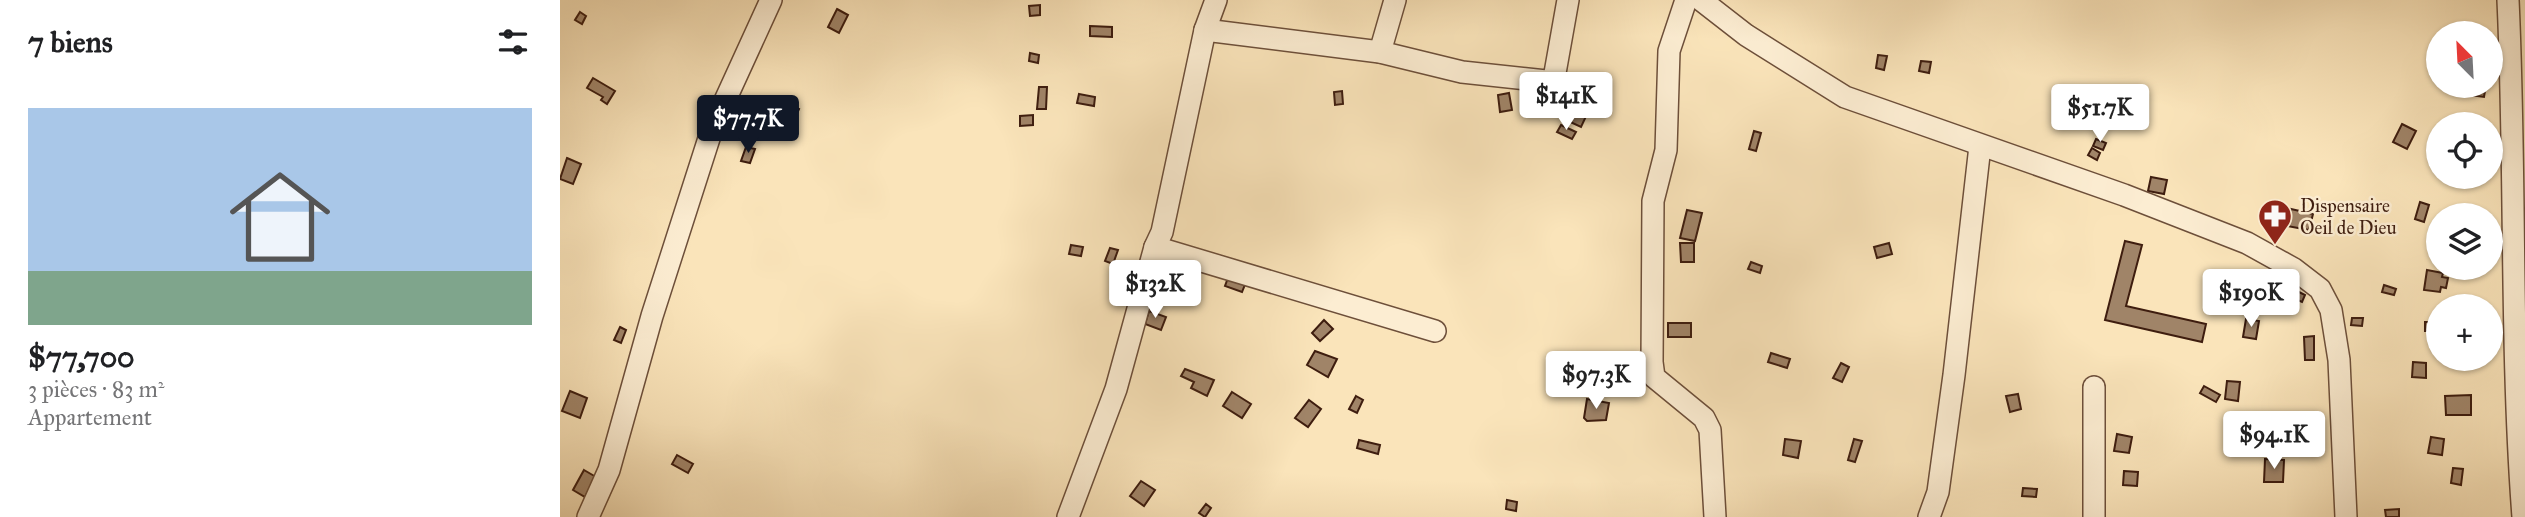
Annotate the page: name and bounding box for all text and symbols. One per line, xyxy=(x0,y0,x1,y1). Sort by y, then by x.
north arrow xyxy=(2426,21,2502,98)
map controls xyxy=(2426,21,2503,371)
icon: filters xyxy=(494,23,532,61)
text: 7 biens xyxy=(28,24,113,60)
pin: $141K xyxy=(1517,72,1615,132)
text: $141K xyxy=(1535,81,1597,109)
pin: $51.7K xyxy=(2043,85,2157,144)
text: $51.7K xyxy=(2067,93,2133,121)
pin: $77.7K xyxy=(691,96,805,155)
text: $77.7K xyxy=(713,104,783,132)
button: locate xyxy=(2426,112,2503,189)
icon: home xyxy=(217,154,343,280)
place label: Dispensaire Oeil de Dieu xyxy=(2300,194,2397,239)
pharmacy icon: Dispensaire Oeil de Dieu xyxy=(2256,197,2294,246)
button: layers xyxy=(2426,203,2503,280)
pin: $132K xyxy=(1106,260,1204,320)
text: $132K xyxy=(1125,269,1185,297)
pin: $190K xyxy=(2202,270,2300,329)
text: $190K xyxy=(2219,278,2283,306)
button: + xyxy=(2426,294,2503,371)
text: $77,700 xyxy=(28,339,135,375)
pin: $97.3K xyxy=(1539,352,1653,411)
text: $97.3K xyxy=(1562,360,1630,388)
text: 3 pièces · 83 m² xyxy=(28,375,164,403)
text: Appartement xyxy=(28,403,152,431)
pin: $94.1K xyxy=(2217,412,2331,471)
text: $94.1K xyxy=(2239,420,2309,448)

